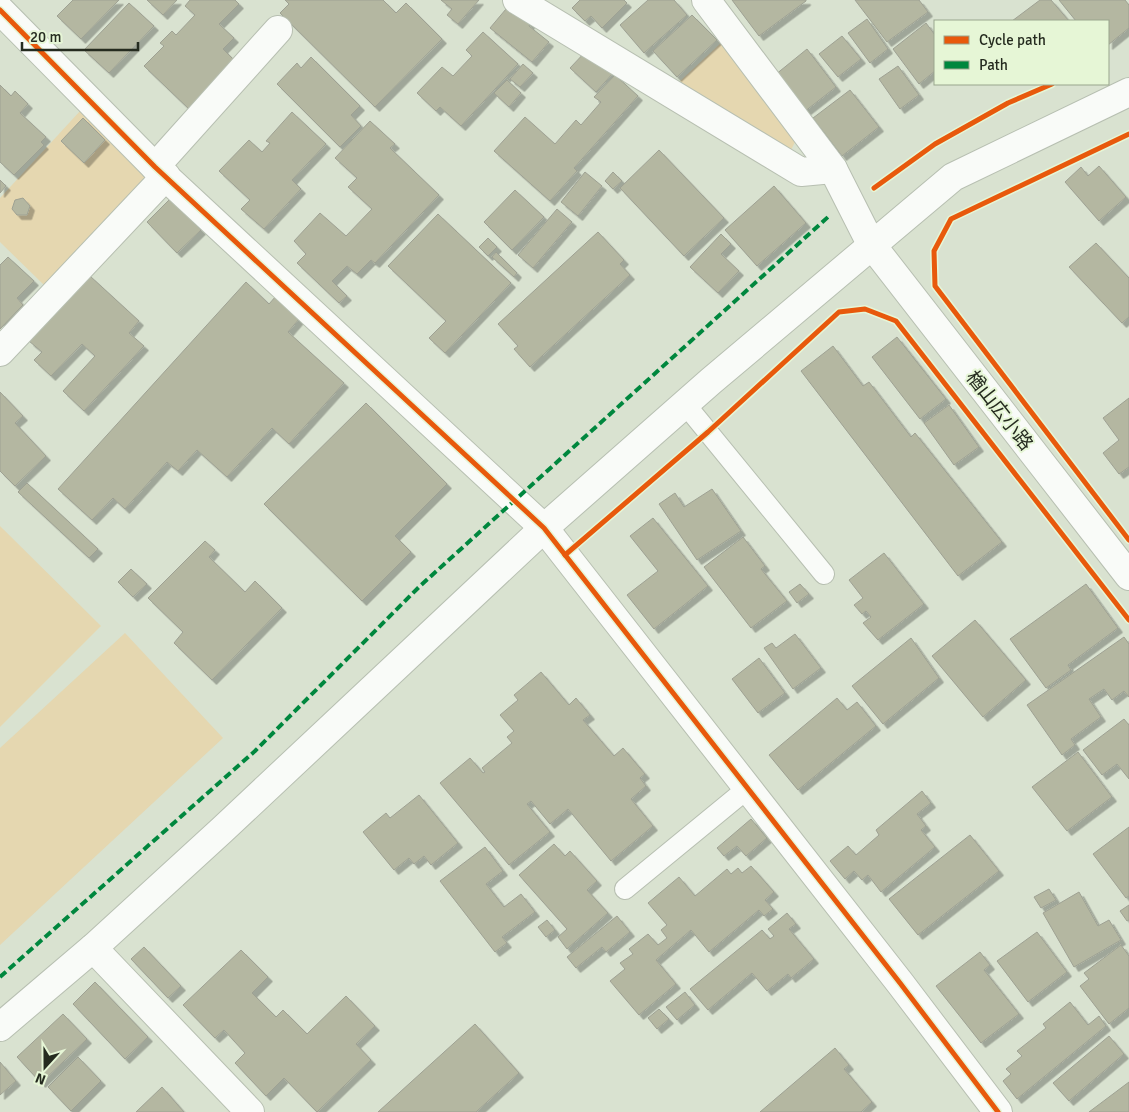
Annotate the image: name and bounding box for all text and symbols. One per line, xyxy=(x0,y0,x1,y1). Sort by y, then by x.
scale bar xyxy=(22,20,139,52)
legend xyxy=(934,20,1109,85)
text: 20 m xyxy=(30,28,61,46)
text: Cycle path xyxy=(979,31,1046,49)
text: Path xyxy=(979,56,1008,74)
street label: 楢山広小路 xyxy=(961,366,1038,455)
north arrow xyxy=(20,1042,70,1092)
text: N xyxy=(33,1069,48,1088)

